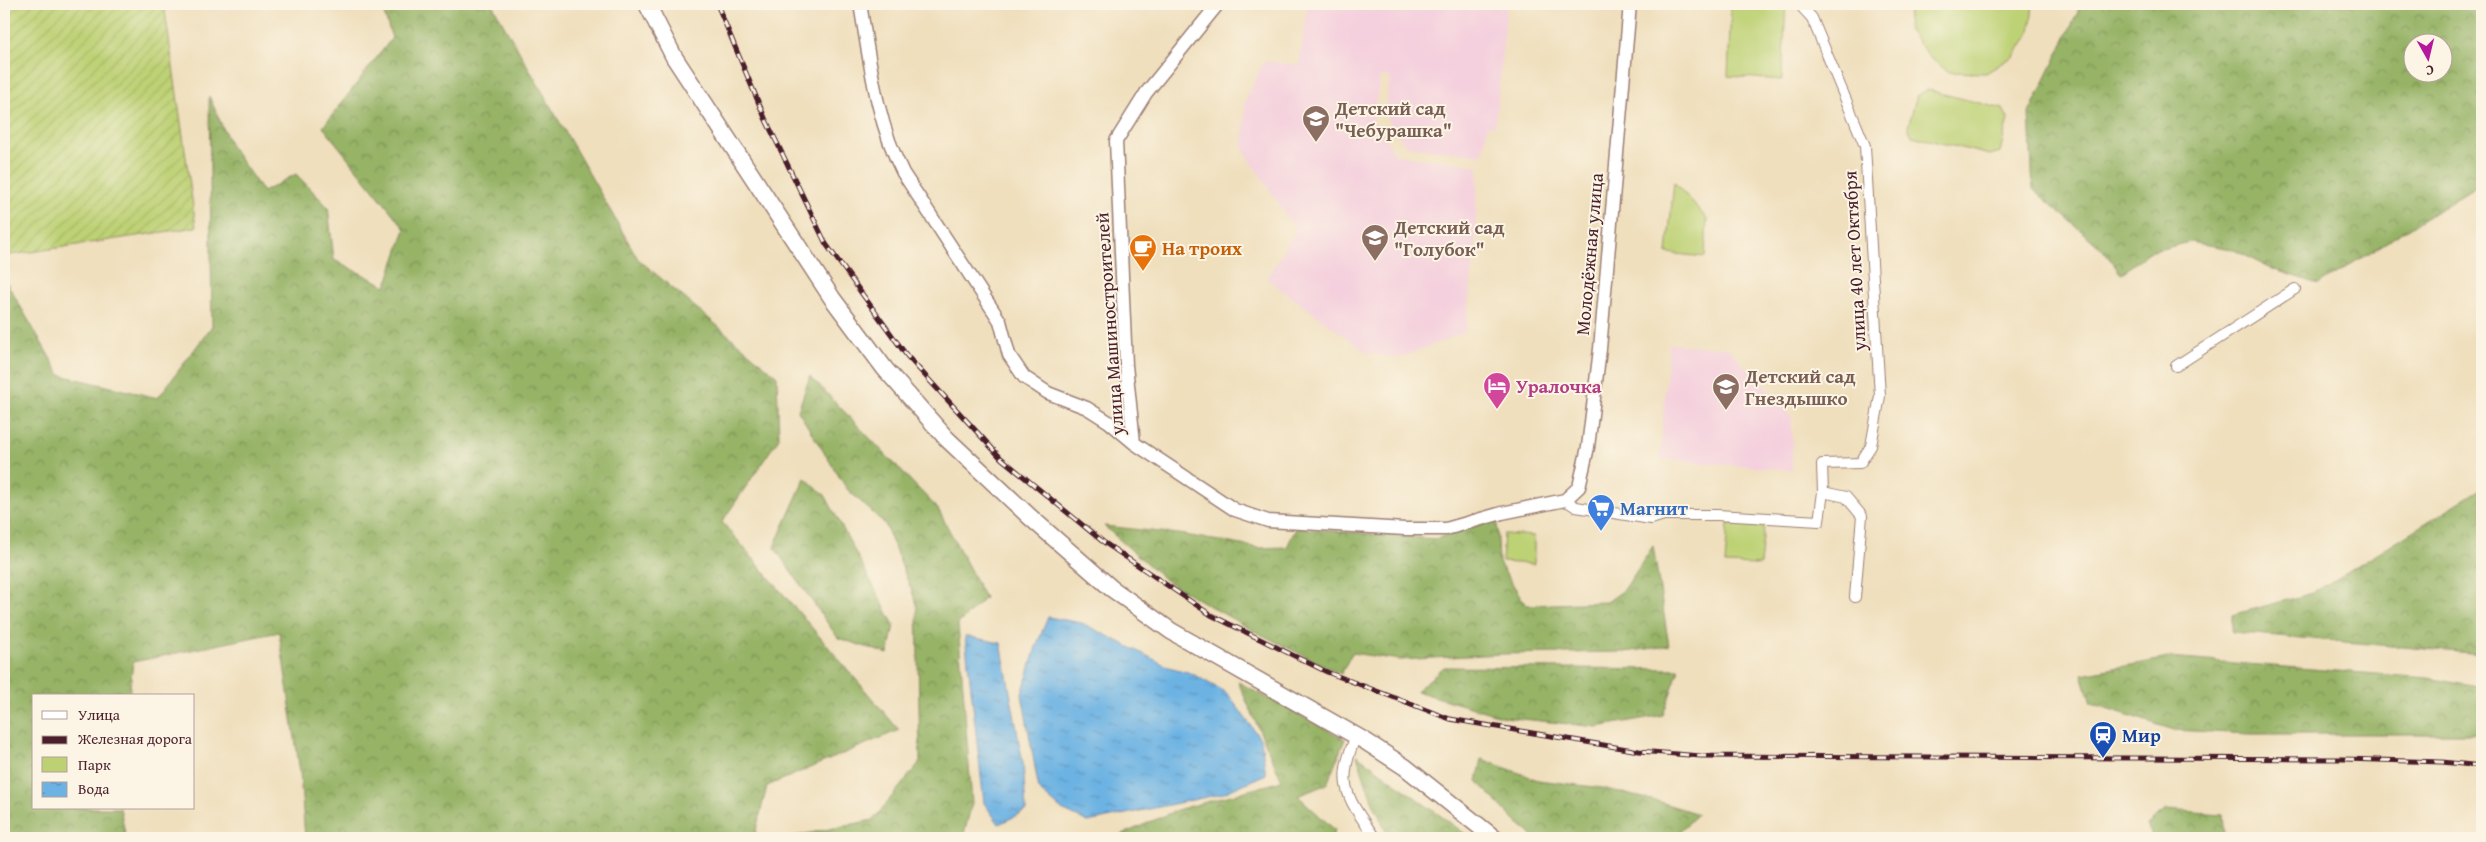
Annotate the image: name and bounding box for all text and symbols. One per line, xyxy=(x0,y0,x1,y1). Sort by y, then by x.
north arrow xyxy=(2404,32,2454,82)
text: С xyxy=(2424,60,2435,81)
place label: Детский сад "Чебурашка" xyxy=(1334,94,1452,144)
school or university icon: Детский сад "Чебурашка" xyxy=(1301,104,1331,143)
street label: улица 40 лет Октября xyxy=(1835,170,1873,353)
street label: Молодёжная улица xyxy=(1568,172,1610,336)
street label: улица Машиностроителей xyxy=(1087,212,1131,437)
place label: Детский сад "Голубок" xyxy=(1393,213,1505,263)
school or university icon: Детский сад "Голубок" xyxy=(1360,223,1390,262)
cafe icon: На троих xyxy=(1128,233,1158,272)
place label: На троих xyxy=(1162,234,1242,262)
place label: Детский сад Гнездышко xyxy=(1744,362,1856,412)
hotel icon: Уралочка xyxy=(1482,371,1512,410)
place label: Уралочка xyxy=(1516,372,1602,400)
school or university icon: Детский сад Гнездышко xyxy=(1711,372,1741,411)
supermarket icon: Магнит xyxy=(1586,493,1616,532)
place label: Магнит xyxy=(1620,494,1689,522)
legend xyxy=(32,694,195,810)
text: Улица xyxy=(78,704,121,725)
station icon: Мир xyxy=(2088,720,2118,759)
place label: Мир xyxy=(2122,721,2161,749)
text: Железная дорога xyxy=(77,728,193,749)
text: Парк xyxy=(78,754,111,775)
text: Вода xyxy=(78,778,110,799)

